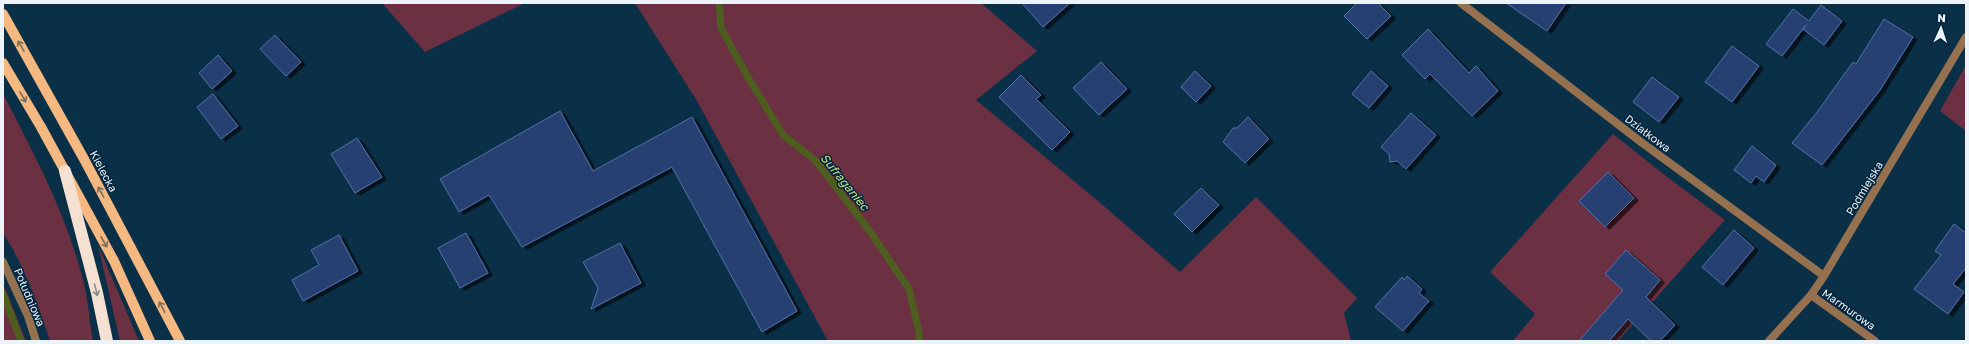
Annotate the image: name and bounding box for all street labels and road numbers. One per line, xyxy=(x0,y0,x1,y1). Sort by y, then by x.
street label: Działkowa xyxy=(1623,112,1673,154)
street label: Kielecka xyxy=(88,148,120,194)
street label: Podmiejska xyxy=(1843,159,1885,217)
street label: Południowa xyxy=(12,266,48,328)
street label: Marmurowa xyxy=(1820,286,1878,332)

